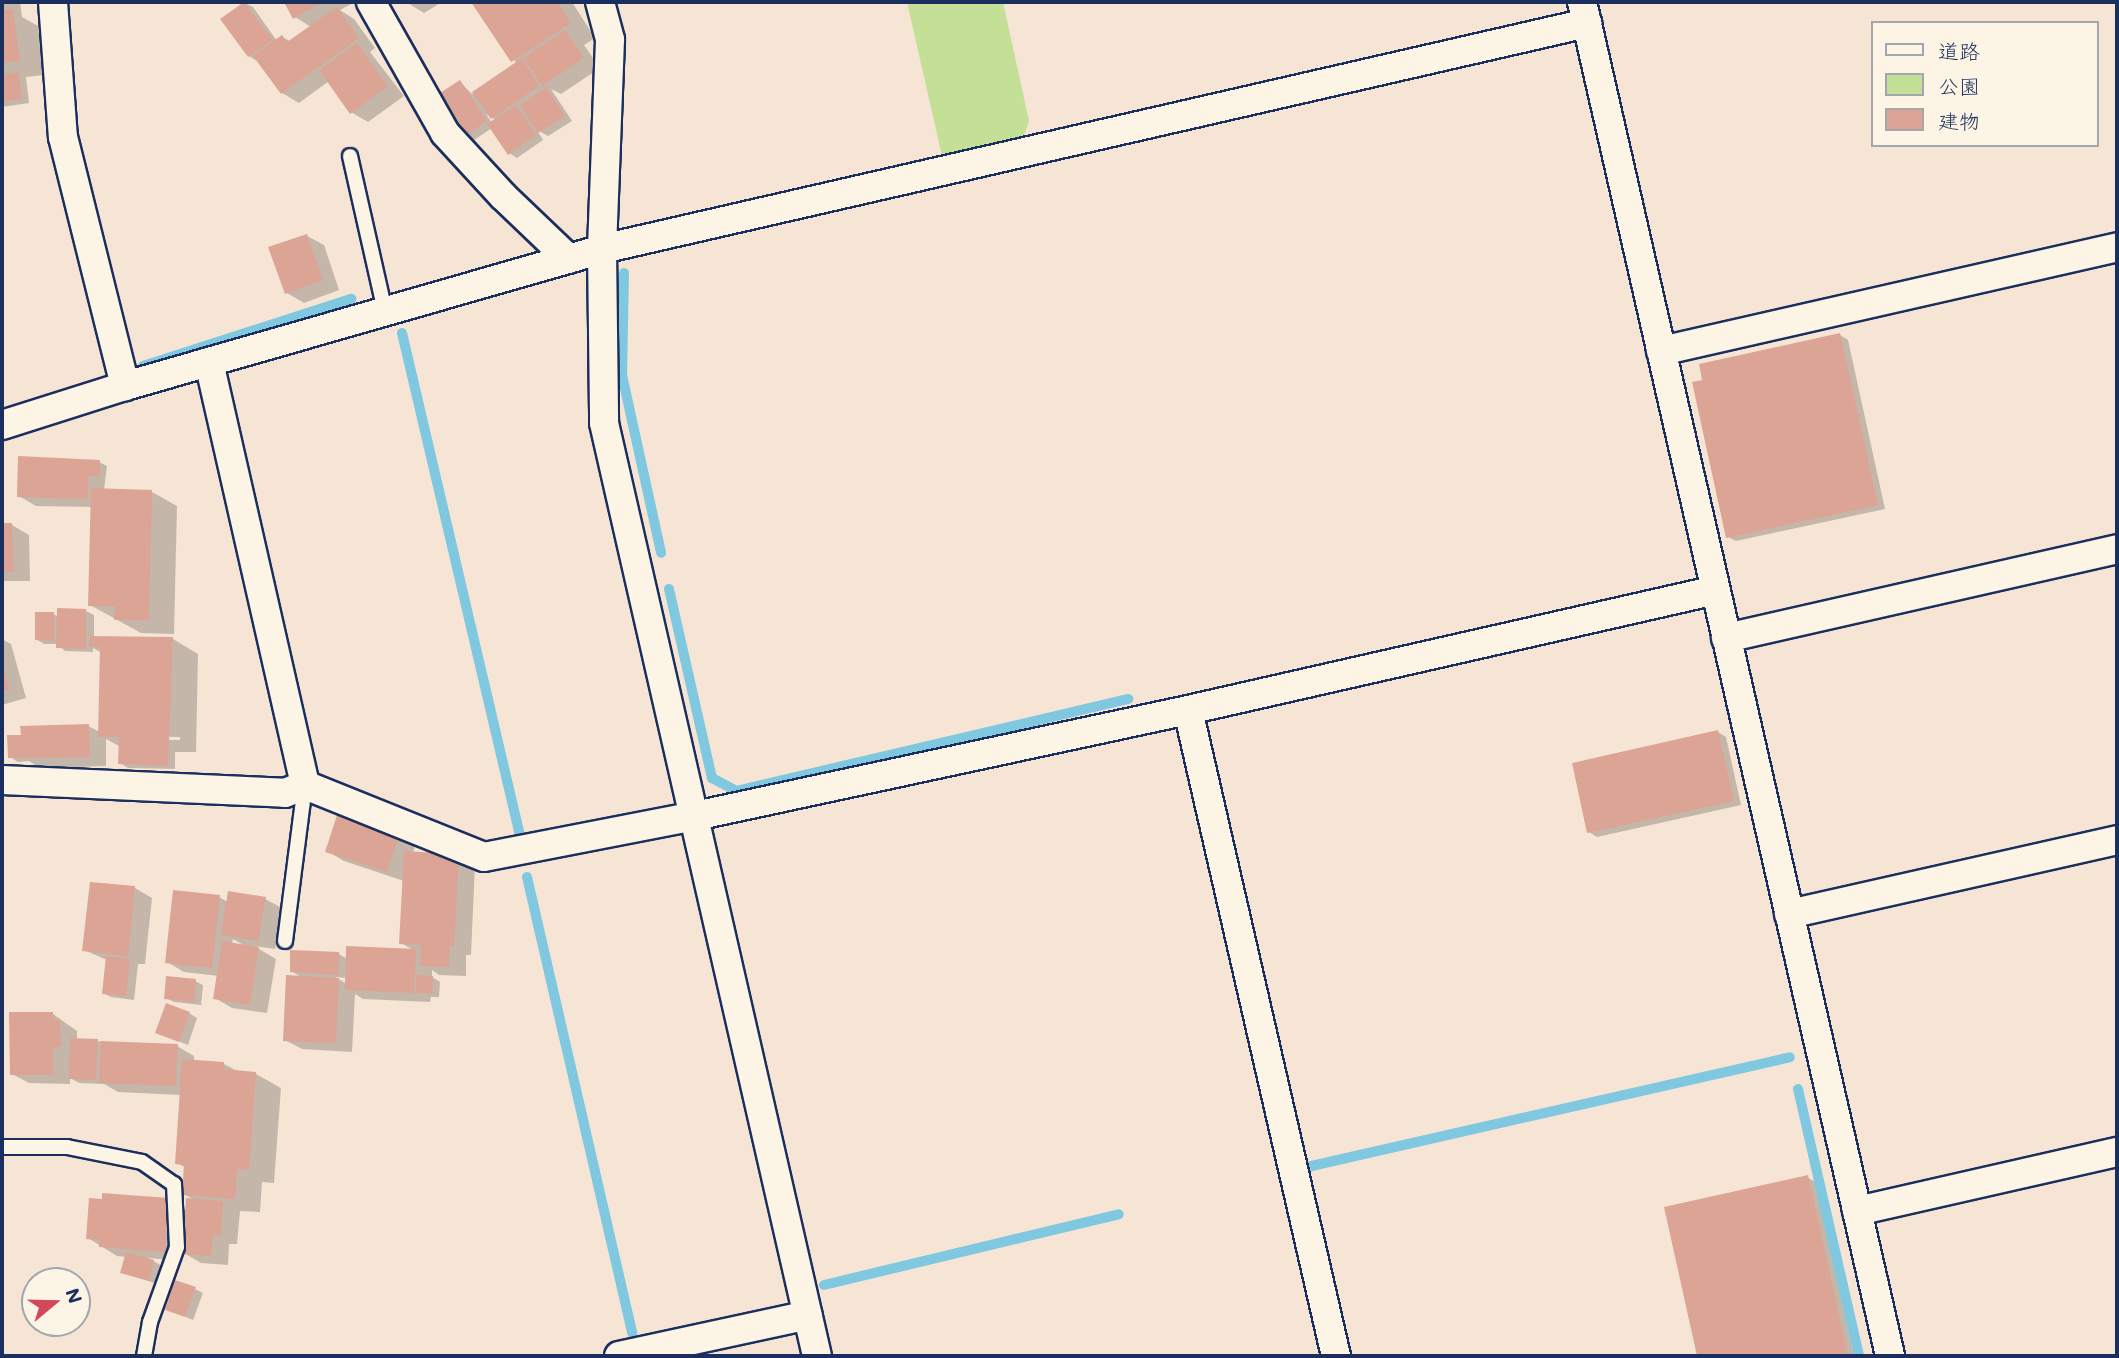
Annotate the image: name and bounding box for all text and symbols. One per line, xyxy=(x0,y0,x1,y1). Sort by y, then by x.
legend xyxy=(1870,21,2098,147)
text: 道路 xyxy=(1938,37,1980,64)
text: 公園 xyxy=(1938,72,1980,99)
text: 建物 xyxy=(1938,107,1980,134)
north arrow xyxy=(21,1267,91,1337)
text: N xyxy=(60,1285,89,1307)

